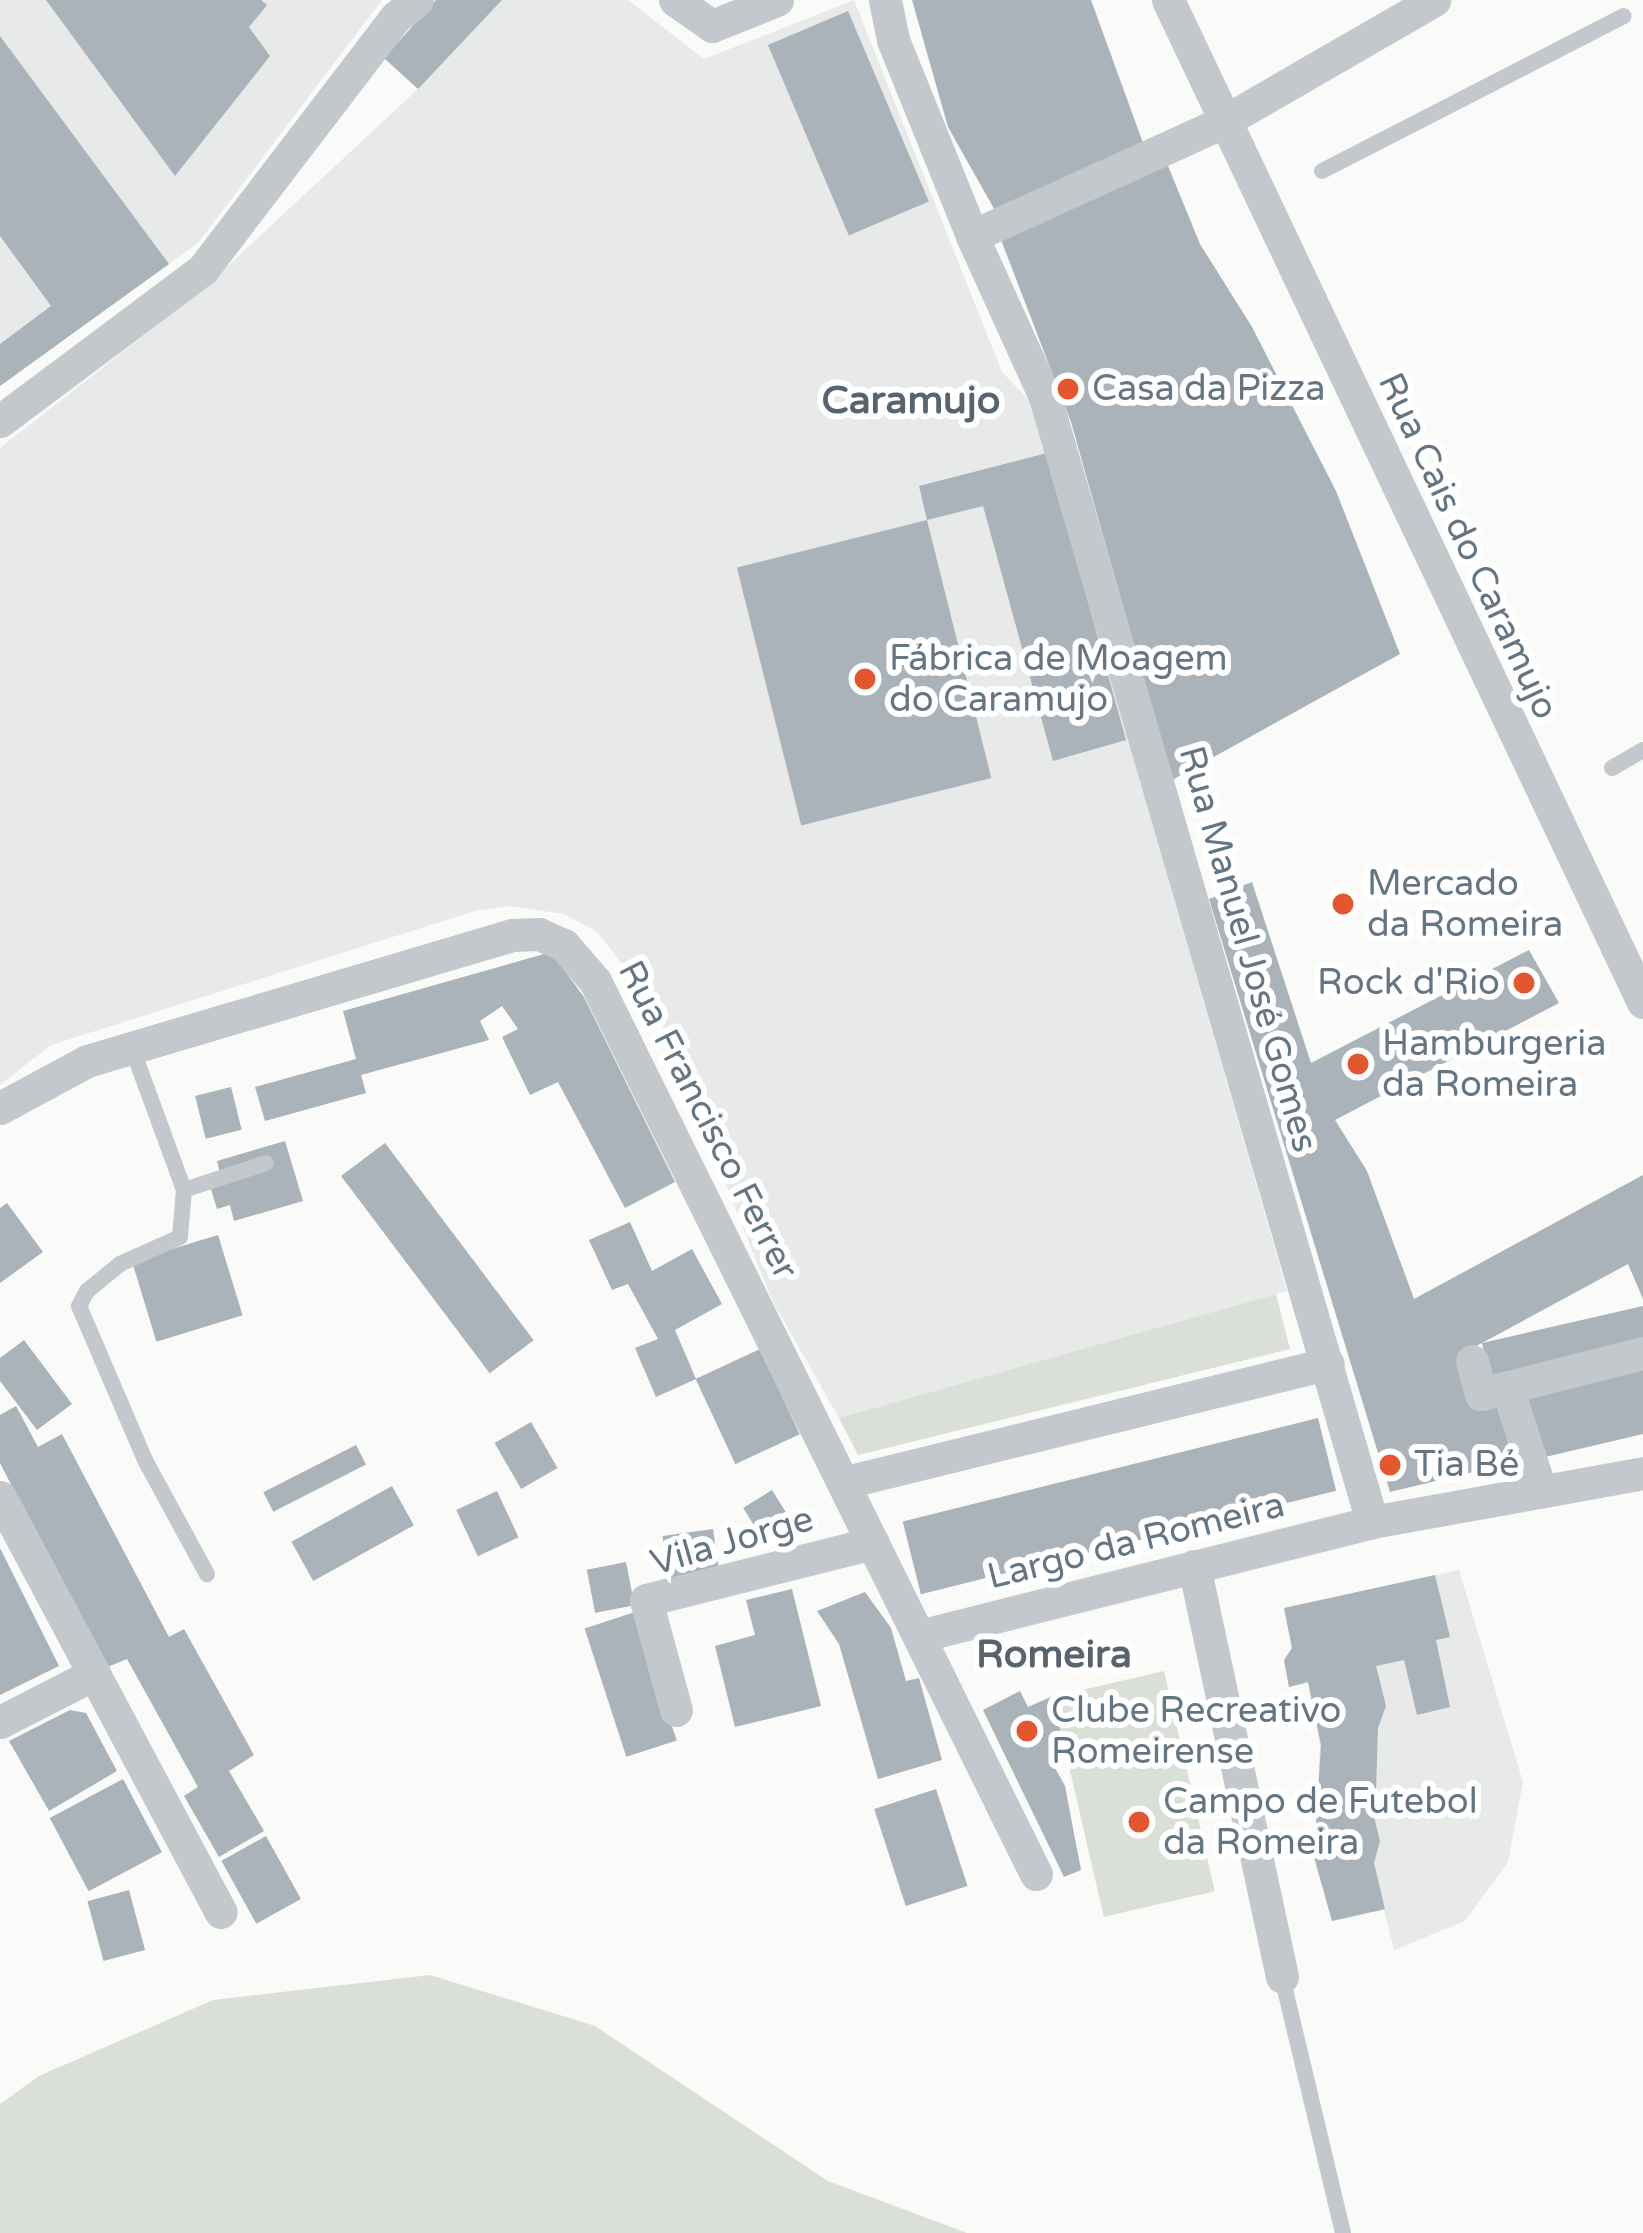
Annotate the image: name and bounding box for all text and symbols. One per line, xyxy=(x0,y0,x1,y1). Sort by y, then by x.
street label: Rua Cais do Caramujo xyxy=(1369,366,1567,726)
place label: Casa da Pizza xyxy=(1092,367,1325,411)
marker: Casa da Pizza xyxy=(1055,376,1081,402)
district label: Caramujo xyxy=(822,378,1000,424)
place label: Fábrica de Moagem do Caramujo xyxy=(889,636,1228,721)
marker: Fábrica de Moagem do Caramujo xyxy=(852,666,878,692)
street label: Rua Manuel José Gomes xyxy=(1169,741,1327,1157)
place label: Mercado da Romeira xyxy=(1367,861,1563,946)
marker: Mercado da Romeira xyxy=(1330,891,1356,917)
street label: Rua Francisco Ferrer xyxy=(609,953,807,1287)
place label: Rock d'Rio xyxy=(1317,961,1500,1005)
marker: Rock d'Rio xyxy=(1511,970,1537,996)
place label: Hamburgeria da Romeira xyxy=(1382,1021,1606,1106)
marker: Hamburgeria da Romeira xyxy=(1345,1051,1371,1077)
place label: Tia Bé xyxy=(1414,1443,1519,1487)
marker: Tia Bé xyxy=(1377,1452,1403,1478)
street label: Largo da Romeira xyxy=(983,1483,1289,1599)
street label: Vila Jorge xyxy=(646,1497,818,1585)
district label: Romeira xyxy=(976,1632,1132,1678)
place label: Clube Recreativo Romeirense xyxy=(1051,1688,1341,1773)
marker: Clube Recreativo Romeirense xyxy=(1014,1718,1040,1744)
place label: Campo de Futebol da Romeira xyxy=(1163,1779,1478,1864)
marker: Campo de Futebol da Romeira xyxy=(1126,1809,1152,1835)

